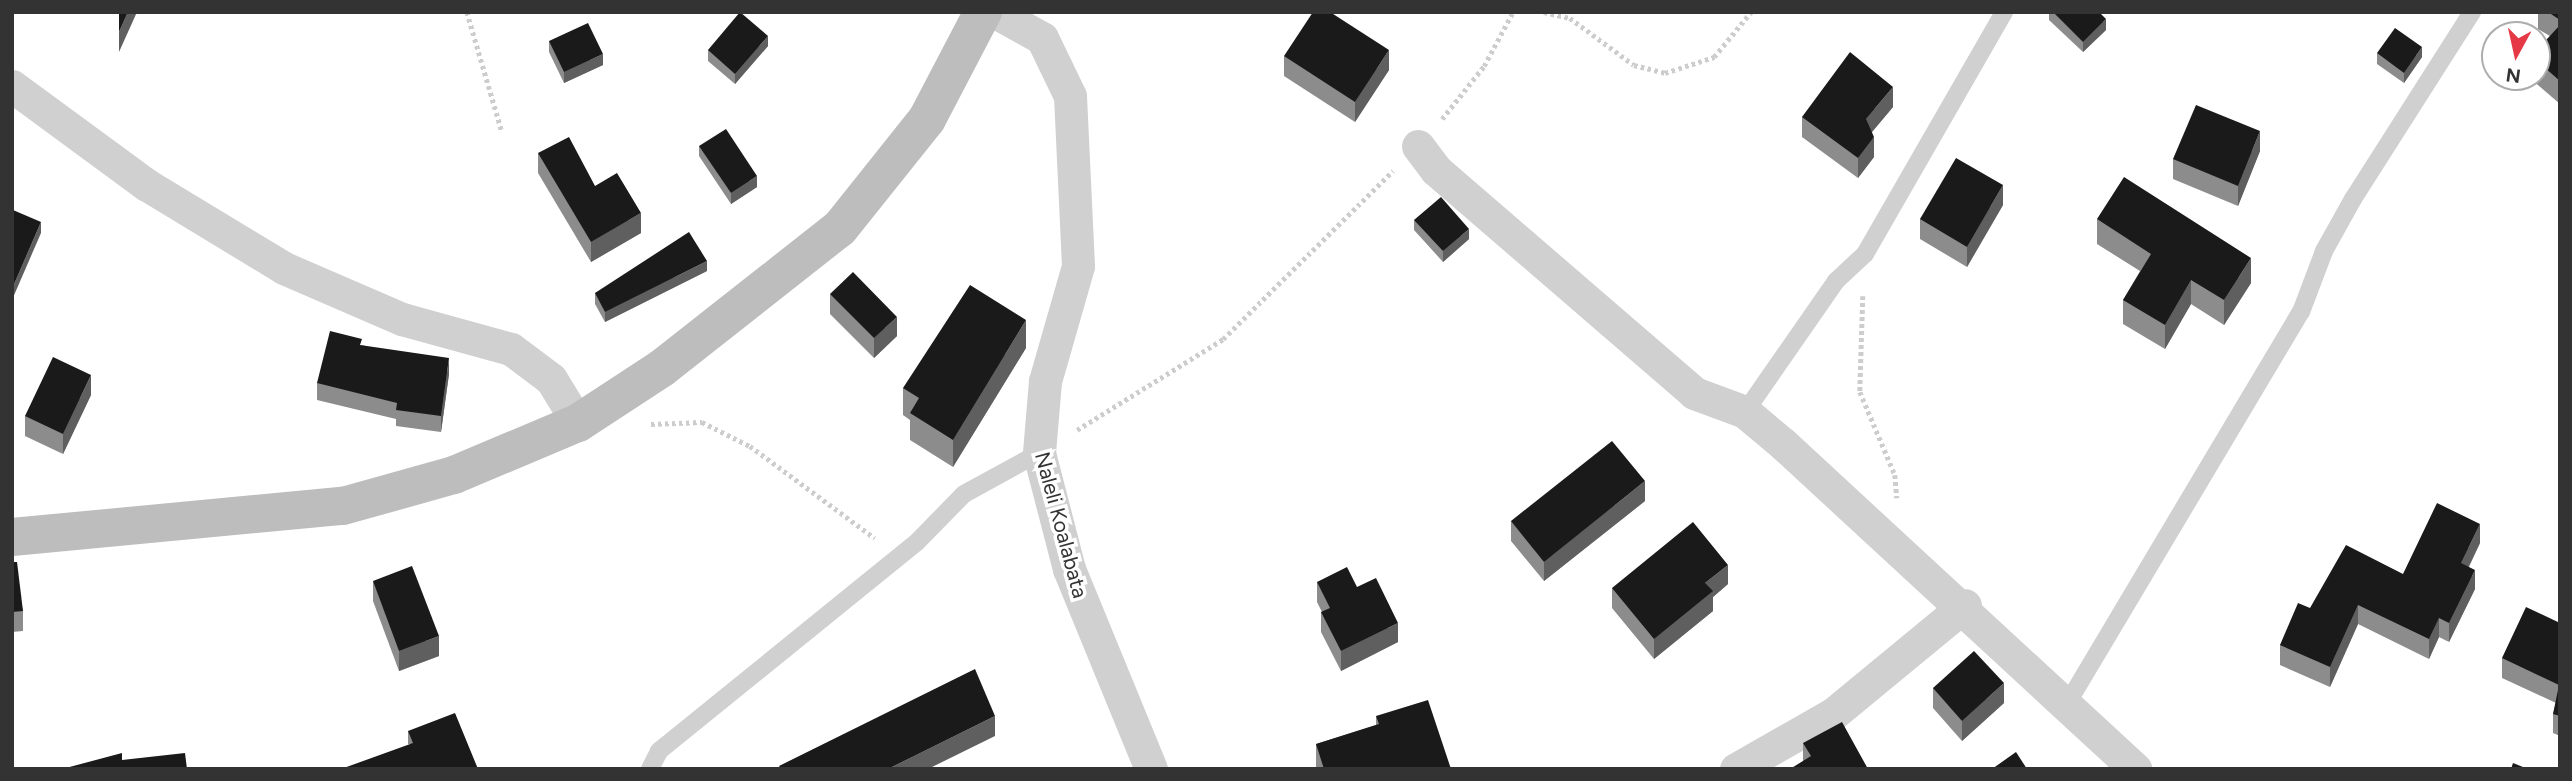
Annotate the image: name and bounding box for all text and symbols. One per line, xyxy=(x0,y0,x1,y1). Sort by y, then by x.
north arrow xyxy=(2481,21,2551,91)
text: N xyxy=(2504,63,2522,88)
street label: Naleli Koalabata xyxy=(1029,449,1093,601)

